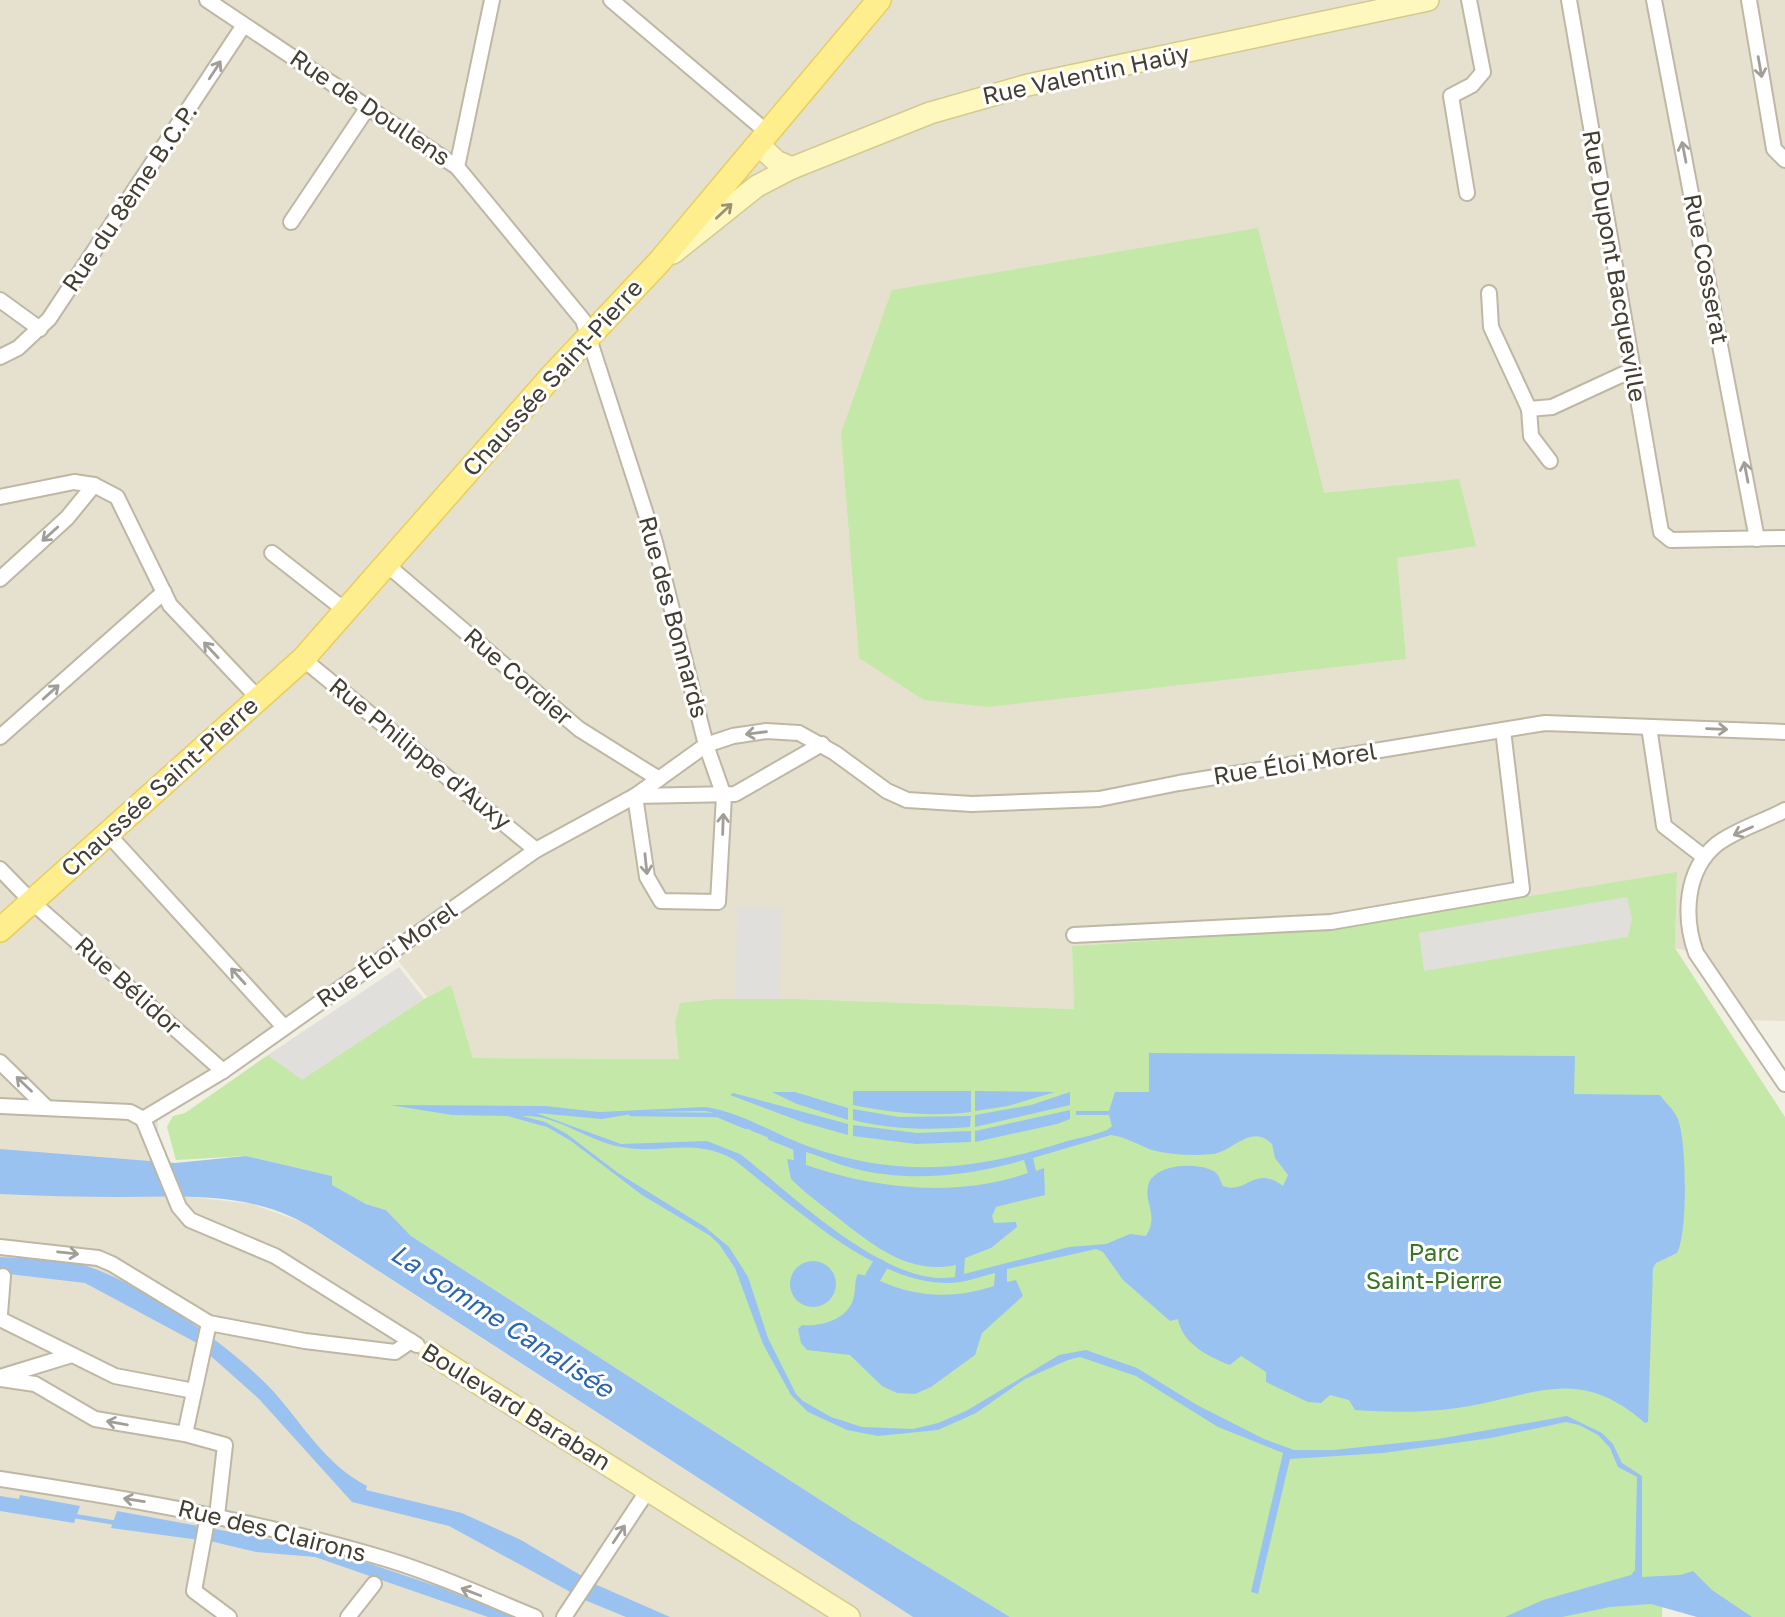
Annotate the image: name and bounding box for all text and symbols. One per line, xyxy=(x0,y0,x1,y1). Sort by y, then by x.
street label: Rue Valentin Haüy xyxy=(980,37,1192,110)
street label: Rue de Doullens xyxy=(285,42,457,171)
one-way arrow xyxy=(1754,55,1767,78)
one-way arrow xyxy=(209,60,223,80)
street label: Rue du 8ème B.C.P. xyxy=(55,98,202,297)
street label: Rue Dupont Bacqueville xyxy=(1577,128,1654,404)
one-way arrow xyxy=(1676,141,1690,164)
street label: Rue Cosserat xyxy=(1679,191,1736,346)
one-way arrow xyxy=(715,203,733,219)
street label: Chaussée Saint-Pierre xyxy=(456,273,648,481)
one-way arrow xyxy=(1738,461,1752,484)
street label: Rue des Bonnards xyxy=(634,512,715,721)
one-way arrow xyxy=(41,526,59,542)
street label: Rue Cordier xyxy=(459,621,579,731)
one-way arrow xyxy=(203,642,220,659)
street label: Rue Philippe d'Auxy xyxy=(324,670,518,835)
one-way arrow xyxy=(42,683,59,700)
street label: Chaussée Saint-Pierre xyxy=(55,690,263,882)
one-way arrow xyxy=(1705,723,1728,736)
one-way arrow xyxy=(746,726,768,739)
street label: Rue Éloi Morel xyxy=(1211,735,1378,790)
one-way arrow xyxy=(716,813,729,836)
one-way arrow xyxy=(1732,825,1754,838)
one-way arrow xyxy=(640,852,653,875)
street label: Rue Éloi Morel xyxy=(310,895,462,1013)
street label: Rue Bélidor xyxy=(70,930,188,1040)
one-way arrow xyxy=(229,968,246,985)
one-way arrow xyxy=(16,1076,33,1093)
water label: La Somme Canalisée xyxy=(385,1237,621,1405)
park label: Parc Saint-Pierre xyxy=(1366,1237,1502,1294)
one-way arrow xyxy=(56,1247,79,1260)
street label: Boulevard Baraban xyxy=(417,1336,617,1476)
one-way arrow xyxy=(106,1416,129,1429)
street label: Rue des Clairons xyxy=(175,1492,369,1567)
one-way arrow xyxy=(123,1493,146,1506)
one-way arrow xyxy=(612,1525,626,1544)
one-way arrow xyxy=(461,1584,483,1597)

